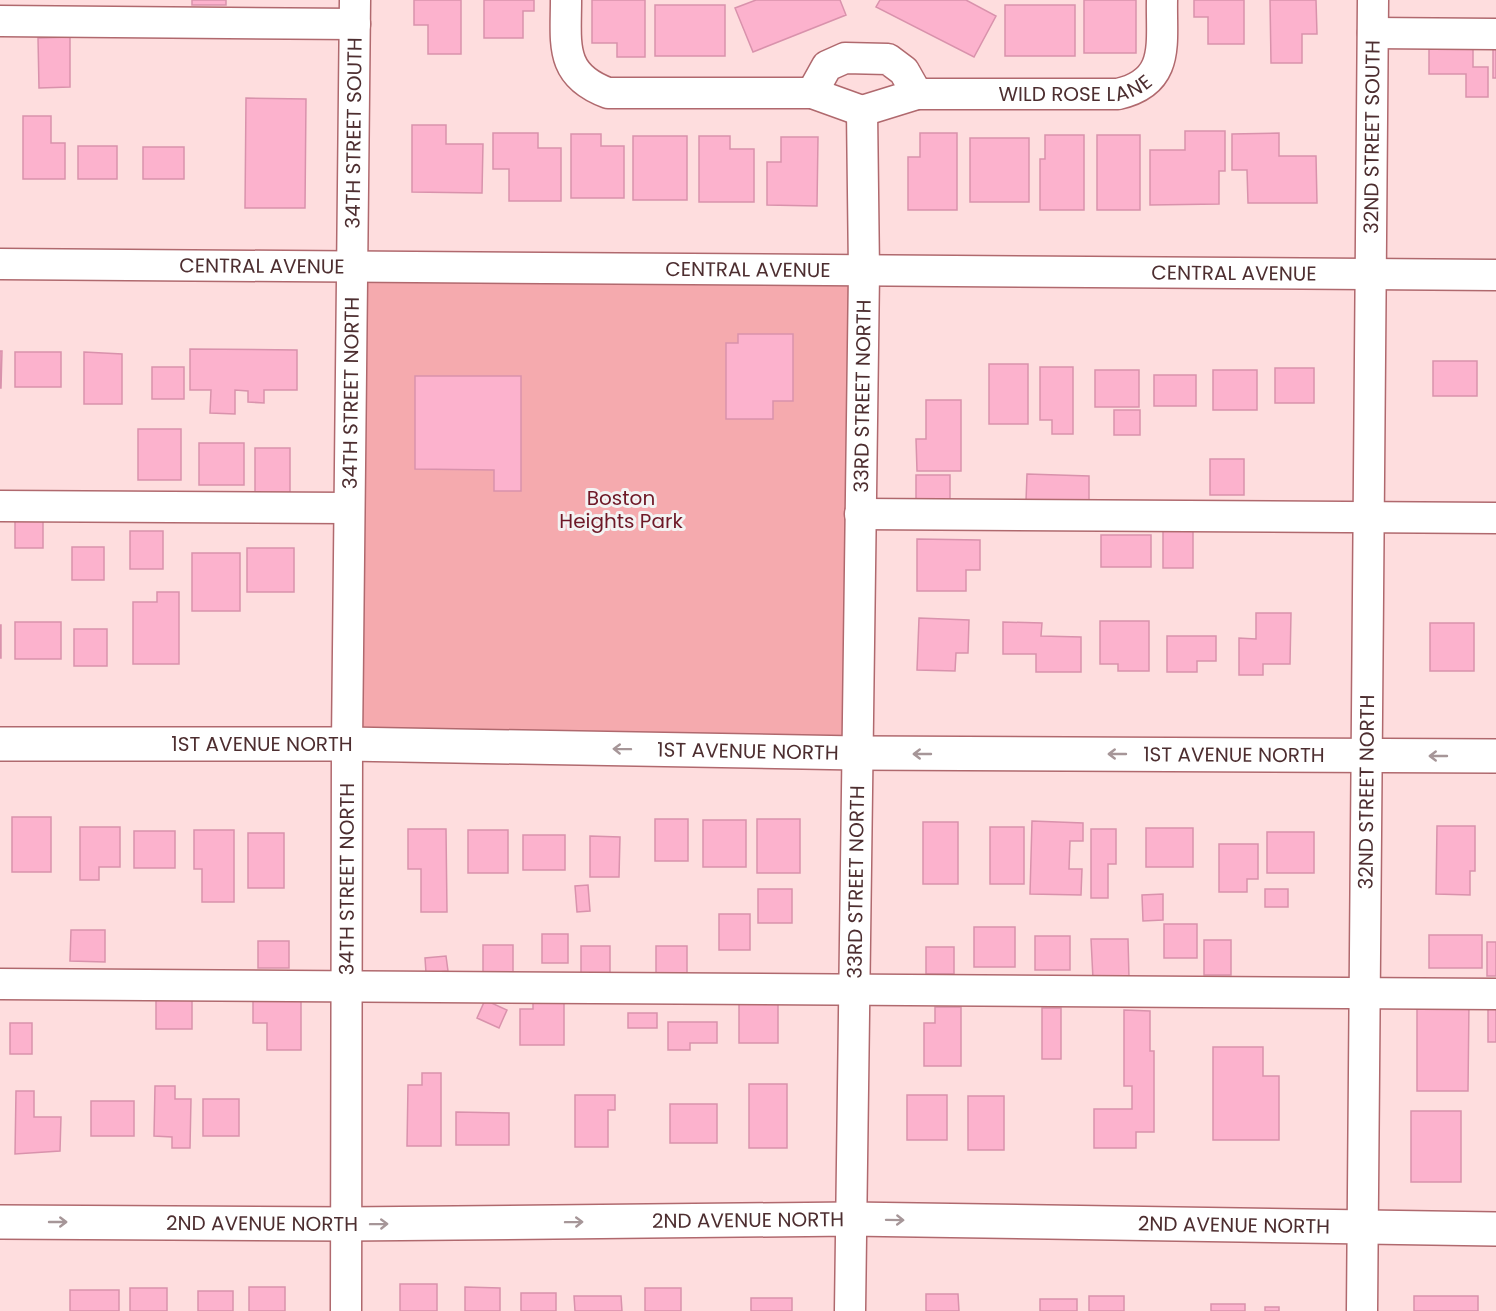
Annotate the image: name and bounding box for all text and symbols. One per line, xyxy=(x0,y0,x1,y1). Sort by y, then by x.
street label: 34TH STREET SOUTH xyxy=(339,37,369,229)
street label: 32ND STREET SOUTH xyxy=(1357,40,1387,234)
street label: WILD ROSE LANE xyxy=(999,68,1158,108)
street label: CENTRAL AVENUE xyxy=(179,251,345,281)
street label: CENTRAL AVENUE xyxy=(665,255,831,284)
street label: CENTRAL AVENUE xyxy=(1151,258,1317,288)
street label: 34TH STREET NORTH xyxy=(336,297,366,489)
street label: 33RD STREET NORTH xyxy=(847,299,878,493)
park label: Boston Heights Park xyxy=(559,484,683,535)
street label: 32ND STREET NORTH xyxy=(1352,694,1381,890)
street label: 1ST AVENUE NORTH xyxy=(171,730,353,758)
street label: 1ST AVENUE NORTH xyxy=(657,735,839,767)
street label: 1ST AVENUE NORTH xyxy=(1143,740,1325,769)
one-way arrow xyxy=(612,743,632,755)
one-way arrow xyxy=(912,748,932,760)
one-way arrow xyxy=(1107,748,1127,760)
one-way arrow xyxy=(1428,750,1448,762)
street label: 34TH STREET NORTH xyxy=(333,783,361,975)
street label: 33RD STREET NORTH xyxy=(840,785,871,979)
street label: 2ND AVENUE NORTH xyxy=(652,1205,844,1235)
street label: 2ND AVENUE NORTH xyxy=(166,1209,358,1238)
street label: 2ND AVENUE NORTH xyxy=(1138,1209,1330,1240)
one-way arrow xyxy=(885,1214,905,1225)
one-way arrow xyxy=(564,1216,584,1227)
one-way arrow xyxy=(48,1217,68,1228)
one-way arrow xyxy=(369,1218,389,1229)

